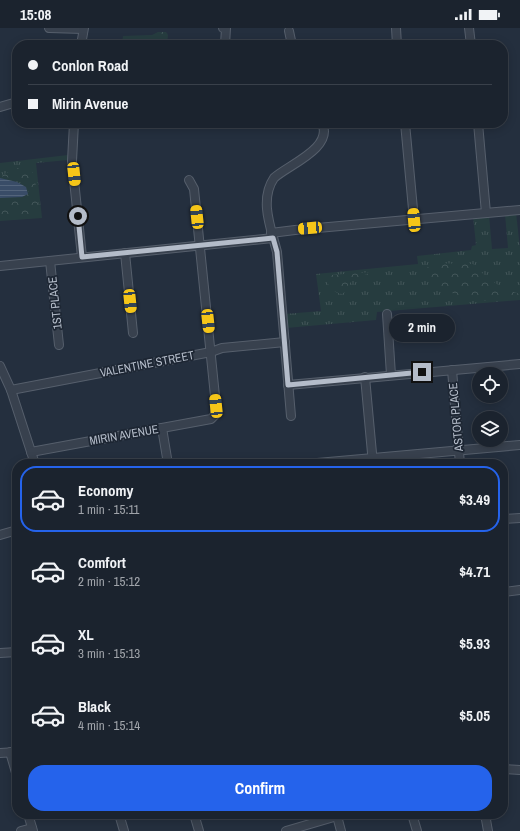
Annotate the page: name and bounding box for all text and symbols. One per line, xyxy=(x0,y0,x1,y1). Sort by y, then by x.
text: 15:08 xyxy=(20,4,51,25)
text: Conlon Road xyxy=(52,55,129,76)
text: Mirin Avenue xyxy=(52,93,128,114)
car xyxy=(67,161,81,187)
car xyxy=(190,204,204,230)
route start xyxy=(69,207,87,225)
car xyxy=(407,208,421,232)
car xyxy=(298,221,322,235)
street label: 1ST PLACE xyxy=(44,276,66,330)
car xyxy=(123,288,137,314)
car xyxy=(201,308,215,334)
callout: 2 min xyxy=(389,314,455,342)
text: 2 min xyxy=(408,319,436,336)
street label: VALENTINE STREET xyxy=(99,347,195,381)
route end xyxy=(413,363,431,381)
map controls xyxy=(472,367,508,447)
button: locate xyxy=(472,367,508,403)
street label: ASTOR PLACE xyxy=(445,382,467,453)
car xyxy=(209,393,223,419)
button: layers xyxy=(472,411,508,447)
street label: MIRIN AVENUE xyxy=(88,421,160,449)
text: Economy xyxy=(78,480,133,501)
icon: car xyxy=(30,481,66,517)
text: $3.49 xyxy=(459,489,490,510)
text: 1 min · 15:11 xyxy=(78,501,139,518)
text: Comfort xyxy=(78,552,126,573)
icon: car xyxy=(30,553,66,589)
text: $4.71 xyxy=(459,561,490,582)
text: 2 min · 15:12 xyxy=(78,573,140,590)
text: XL xyxy=(78,624,94,645)
icon: car xyxy=(30,625,66,661)
text: $5.93 xyxy=(459,633,490,654)
text: 3 min · 15:13 xyxy=(78,645,140,662)
text: Black xyxy=(78,696,111,717)
icon: car xyxy=(30,697,66,733)
text: $5.05 xyxy=(459,705,490,726)
text: 4 min · 15:14 xyxy=(78,717,140,734)
button: Confirm xyxy=(28,765,492,811)

